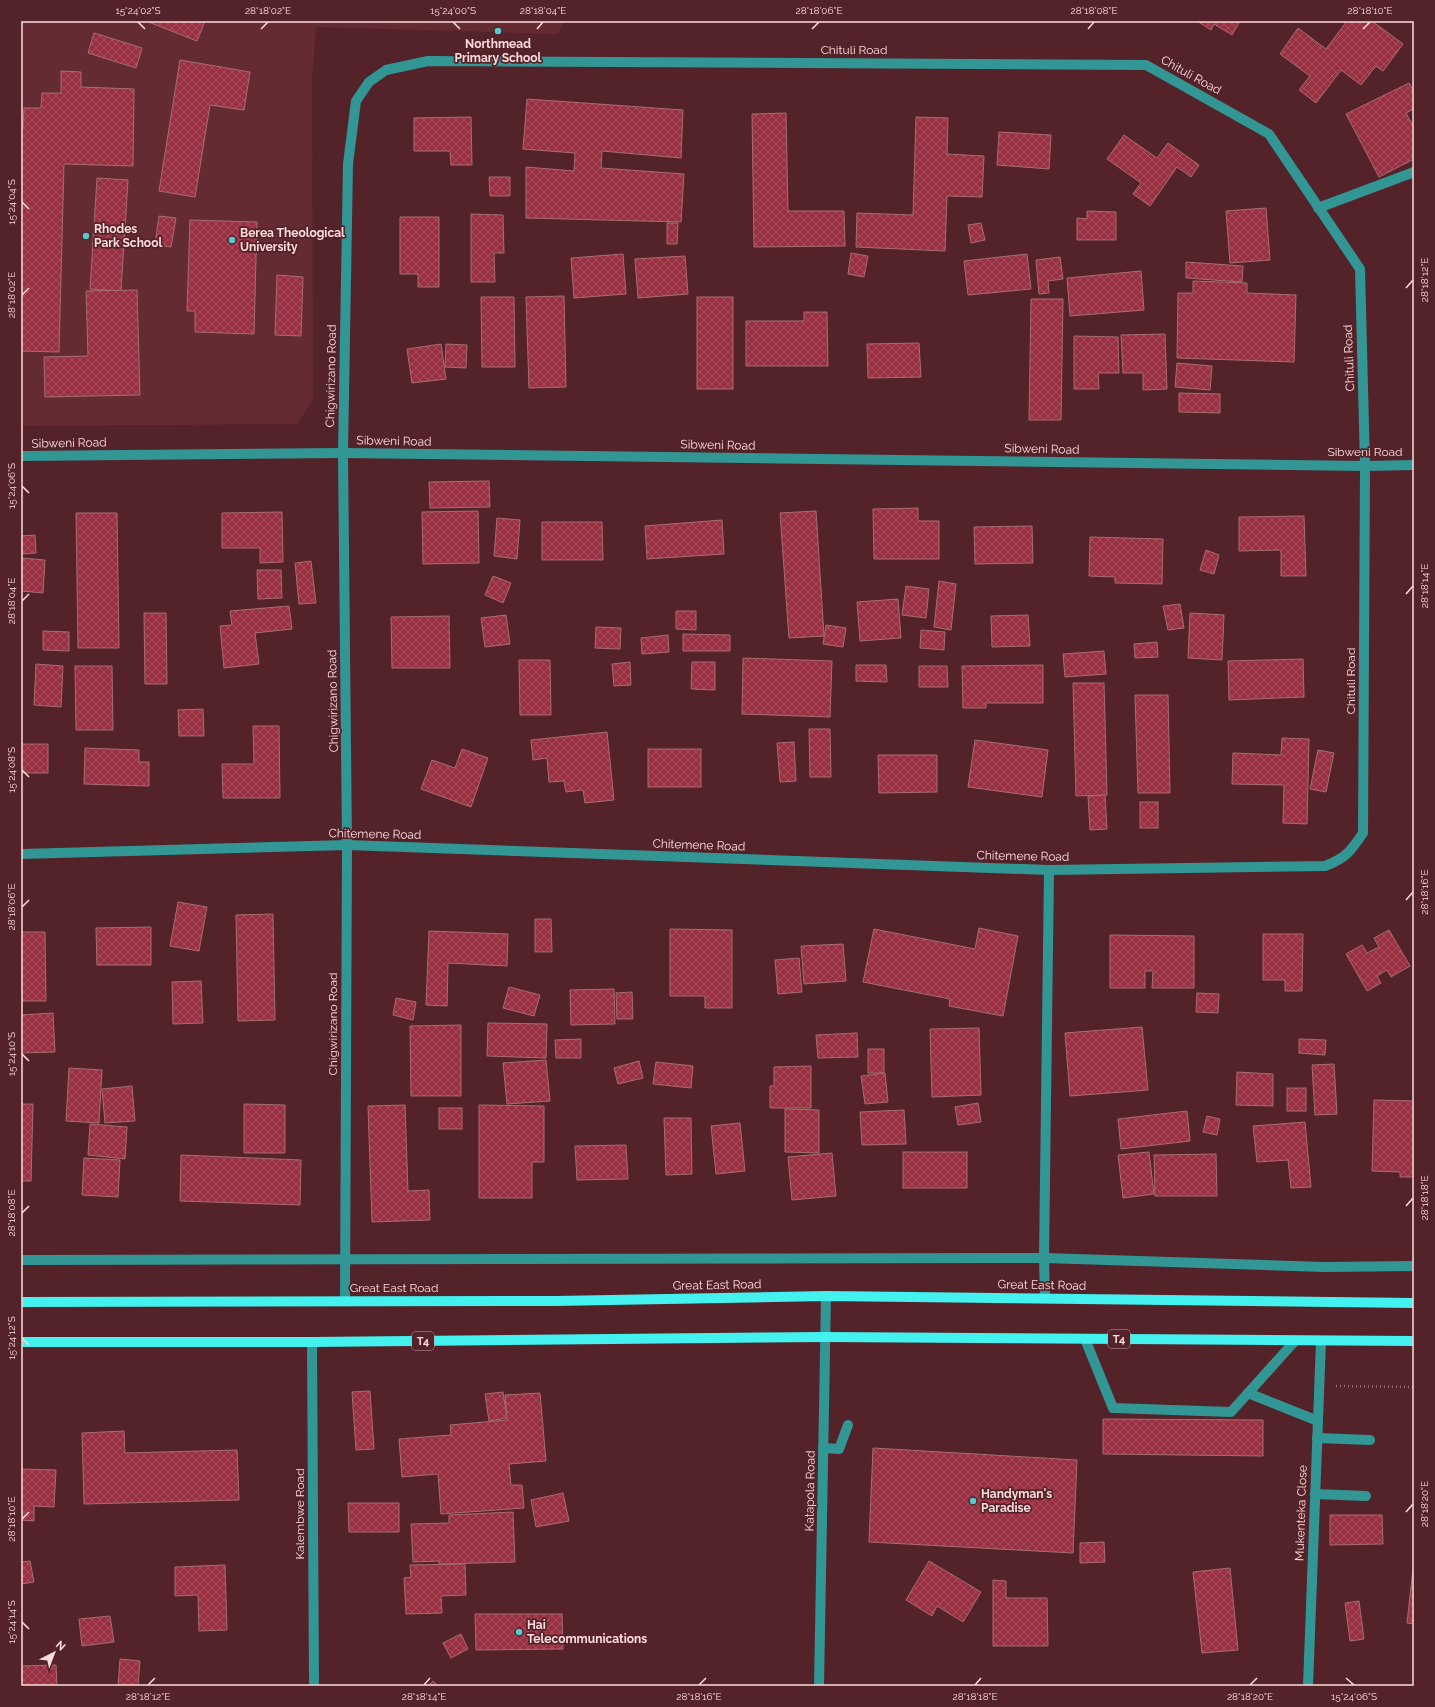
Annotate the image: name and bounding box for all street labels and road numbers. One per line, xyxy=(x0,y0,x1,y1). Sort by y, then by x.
street label: Chituli Road xyxy=(821,43,887,57)
street label: Chituli Road xyxy=(1158,53,1224,97)
street label: Chigwirizano Road xyxy=(323,324,339,428)
street label: Chituli Road xyxy=(1341,324,1357,392)
street label: Sibweni Road xyxy=(356,433,432,449)
street label: Sibweni Road xyxy=(31,435,107,451)
street label: Sibweni Road xyxy=(680,437,756,453)
street label: Sibweni Road xyxy=(1004,441,1080,457)
street label: Sibweni Road xyxy=(1327,445,1403,459)
street label: Chituli Road xyxy=(1344,648,1358,714)
street label: Chigwirizano Road xyxy=(325,649,341,753)
street label: Chitemene Road xyxy=(329,826,421,842)
street label: Chitemene Road xyxy=(652,836,746,854)
street label: Chitemene Road xyxy=(977,848,1069,864)
street label: Chigwirizano Road xyxy=(326,973,340,1075)
street label: Great East Road xyxy=(673,1277,761,1293)
street label: Great East Road xyxy=(998,1277,1086,1293)
street label: Great East Road xyxy=(350,1281,438,1295)
road number: T4 xyxy=(1108,1330,1130,1348)
road number: T4 xyxy=(412,1332,434,1350)
street label: Katapola Road xyxy=(802,1450,818,1532)
street label: Mukenteka Close xyxy=(1292,1465,1310,1561)
street label: Kalembwe Road xyxy=(293,1468,307,1560)

